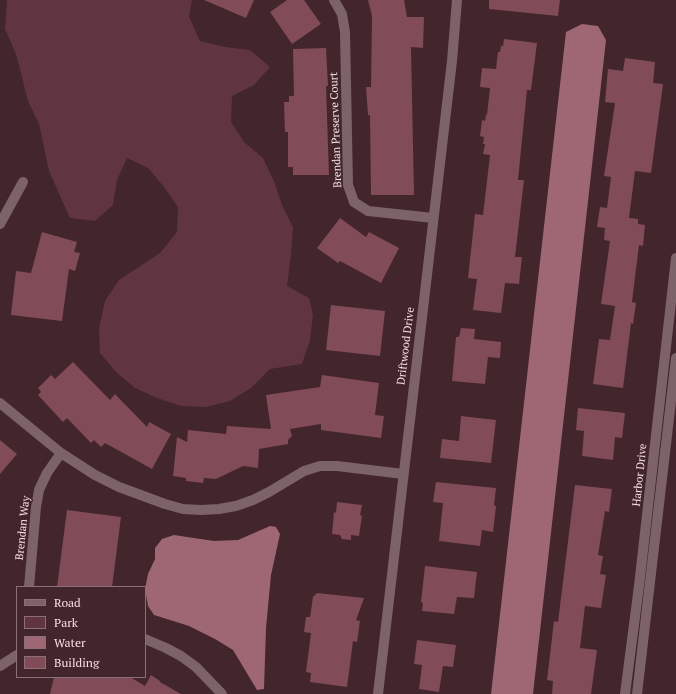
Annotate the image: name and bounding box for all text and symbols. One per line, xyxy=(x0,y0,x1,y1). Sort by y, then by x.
street label: Brendan Preserve Court xyxy=(327,72,345,188)
street label: Driftwood Drive xyxy=(395,306,417,386)
street label: Harbor Drive xyxy=(630,443,650,507)
street label: Brendan Way xyxy=(13,495,33,561)
legend xyxy=(16,586,146,678)
text: Road xyxy=(54,595,81,610)
text: Park xyxy=(54,615,78,630)
text: Water xyxy=(54,635,86,650)
text: Building xyxy=(54,655,99,670)

